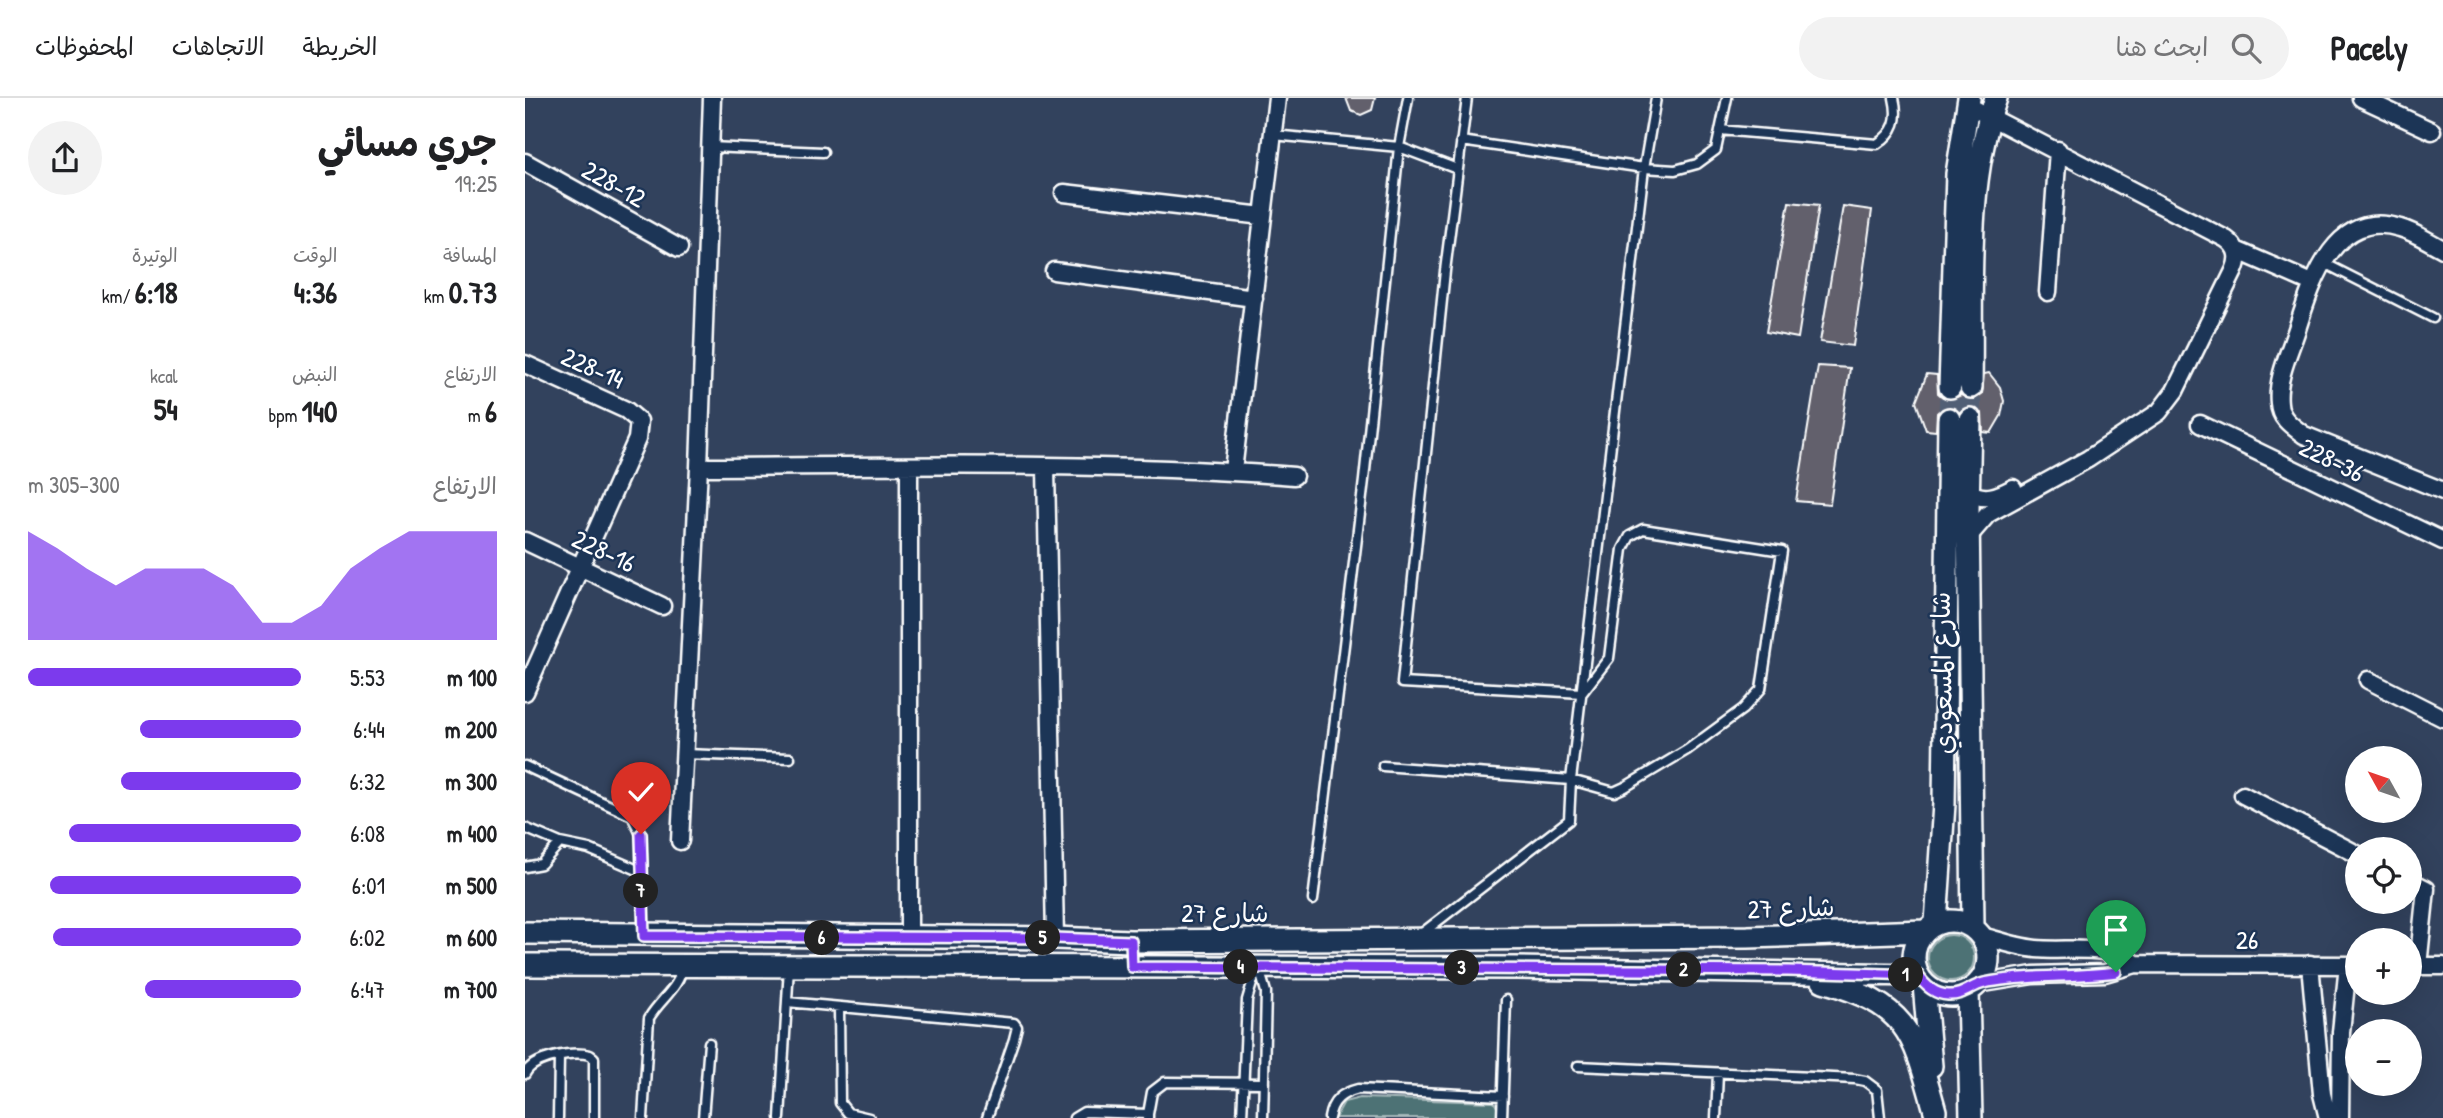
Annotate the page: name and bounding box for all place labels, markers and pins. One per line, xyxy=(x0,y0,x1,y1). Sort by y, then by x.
pin xyxy=(611,762,671,834)
pin: 7 xyxy=(624,874,659,908)
pin xyxy=(2086,900,2146,972)
pin: 6 xyxy=(805,920,839,956)
pin: 5 xyxy=(1025,920,1061,956)
pin: 4 xyxy=(1223,950,1259,984)
pin: 3 xyxy=(1445,950,1479,986)
pin: 2 xyxy=(1667,952,1701,988)
pin: 1 xyxy=(1889,958,1923,992)

